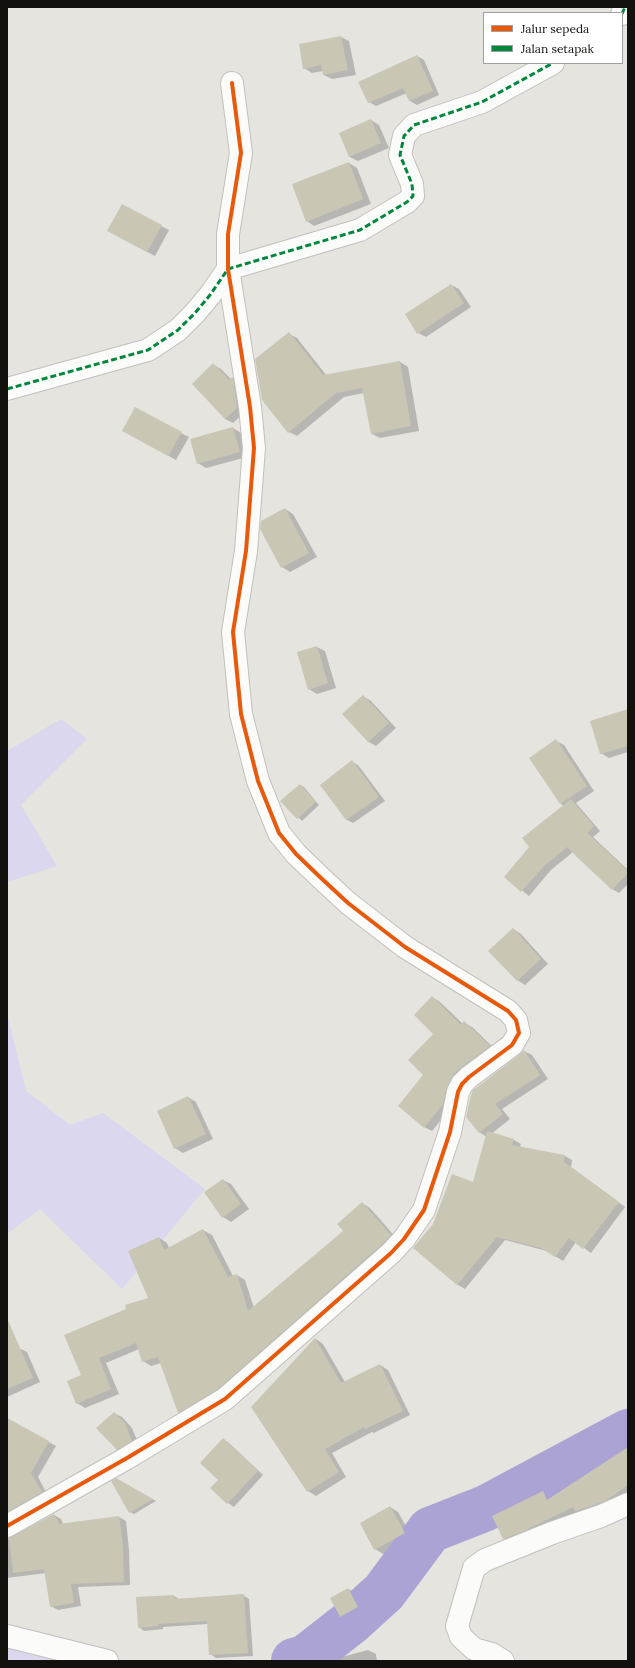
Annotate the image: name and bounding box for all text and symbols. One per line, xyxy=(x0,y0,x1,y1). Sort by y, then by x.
legend xyxy=(483,12,623,64)
text: Jalur sepeda xyxy=(521,21,589,36)
text: Jalan setapak xyxy=(521,41,594,56)

